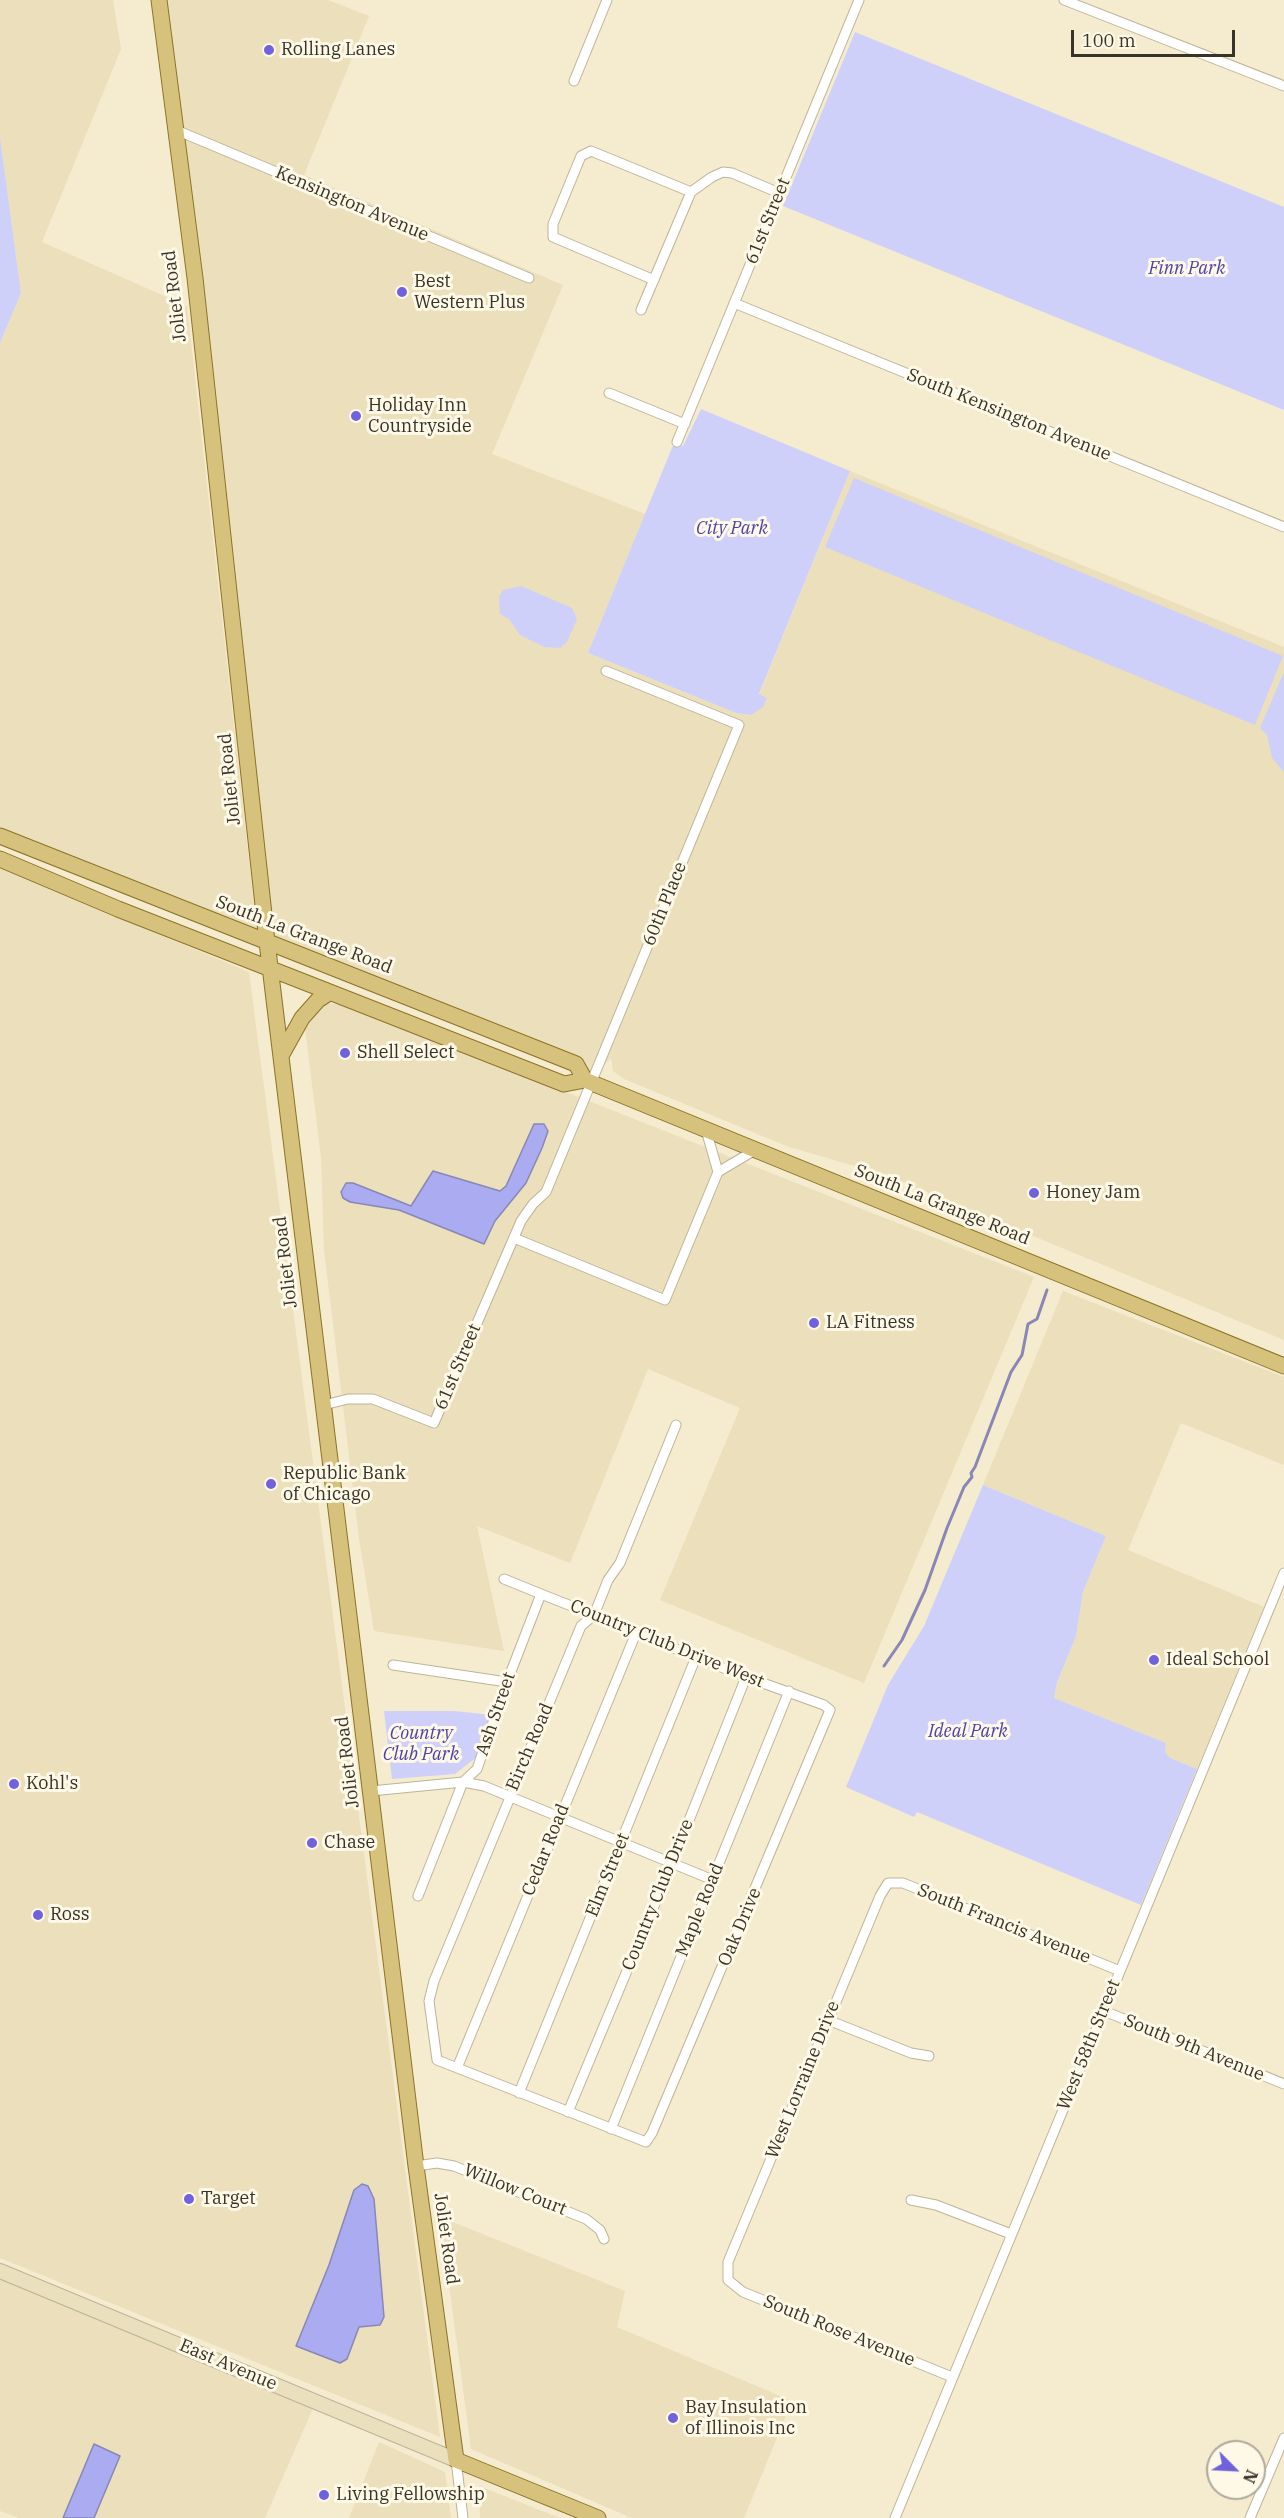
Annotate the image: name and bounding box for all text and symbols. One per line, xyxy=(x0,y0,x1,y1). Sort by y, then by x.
scale bar xyxy=(1074,18,1238,56)
text: 100 m xyxy=(1082,29,1136,52)
place label: Rolling Lanes xyxy=(281,39,395,61)
marker: Rolling Lanes xyxy=(262,43,276,57)
street label: Kensington Avenue xyxy=(272,162,432,246)
street label: 61st Street xyxy=(741,175,795,267)
street label: Joliet Road xyxy=(159,249,191,343)
park label: Finn Park xyxy=(1149,258,1225,280)
place label: Best Western Plus xyxy=(414,271,525,314)
marker: Best Western Plus xyxy=(395,285,409,299)
street label: South Kensington Avenue xyxy=(904,364,1114,466)
place label: Holiday Inn Countryside xyxy=(368,395,472,438)
marker: Holiday Inn Countryside xyxy=(349,409,363,423)
park label: City Park xyxy=(696,518,768,540)
street label: Joliet Road xyxy=(214,732,246,826)
street label: 60th Place xyxy=(638,859,692,949)
street label: South La Grange Road xyxy=(213,891,395,979)
place label: Shell Select xyxy=(357,1042,454,1064)
marker: Shell Select xyxy=(338,1046,352,1060)
street label: South La Grange Road xyxy=(851,1160,1033,1250)
place label: Honey Jam xyxy=(1046,1182,1140,1204)
marker: Honey Jam xyxy=(1027,1186,1041,1200)
street label: Joliet Road xyxy=(270,1215,302,1309)
place label: LA Fitness xyxy=(826,1312,915,1334)
marker: LA Fitness xyxy=(807,1316,821,1330)
street label: 61st Street xyxy=(430,1321,486,1413)
place label: Republic Bank of Chicago xyxy=(283,1463,406,1506)
marker: Republic Bank of Chicago xyxy=(264,1477,278,1491)
street label: Country Club Drive West xyxy=(567,1595,767,1693)
place label: Ideal School xyxy=(1166,1649,1269,1671)
marker: Ideal School xyxy=(1147,1653,1161,1667)
street label: Ash Street xyxy=(472,1669,520,1759)
street label: Birch Road xyxy=(502,1700,558,1794)
street label: Joliet Road xyxy=(332,1715,364,1809)
park label: Ideal Park xyxy=(928,1721,1008,1743)
park label: Country Club Park xyxy=(383,1723,459,1766)
place label: Kohl's xyxy=(26,1773,78,1795)
marker: Kohl's xyxy=(7,1777,21,1791)
street label: Cedar Road xyxy=(518,1801,574,1899)
street label: Country Club Drive xyxy=(618,1816,698,1974)
street label: Elm Street xyxy=(581,1830,635,1920)
place label: Chase xyxy=(324,1832,375,1854)
marker: Chase xyxy=(305,1836,319,1850)
street label: Maple Road xyxy=(671,1860,729,1960)
street label: South Francis Avenue xyxy=(914,1879,1094,1969)
street label: Oak Drive xyxy=(714,1885,766,1969)
place label: Ross xyxy=(50,1904,89,1926)
marker: Ross xyxy=(31,1908,45,1922)
street label: West 58th Street xyxy=(1053,1976,1125,2114)
street label: West Lorraine Drive xyxy=(761,1998,845,2162)
street label: South 9th Avenue xyxy=(1121,2010,1267,2086)
street label: Willow Court xyxy=(460,2160,570,2220)
place label: Target xyxy=(201,2188,256,2210)
marker: Target xyxy=(182,2192,196,2206)
street label: Joliet Road xyxy=(429,2192,463,2286)
street label: South Rose Avenue xyxy=(760,2291,918,2371)
street label: East Avenue xyxy=(176,2335,280,2395)
place label: Bay Insulation of Illinois Inc xyxy=(685,2397,807,2440)
marker: Bay Insulation of Illinois Inc xyxy=(666,2411,680,2425)
north arrow xyxy=(1206,2440,1266,2500)
text: N xyxy=(1239,2467,1262,2486)
place label: Living Fellowship xyxy=(336,2484,485,2506)
marker: Living Fellowship xyxy=(317,2488,331,2502)

